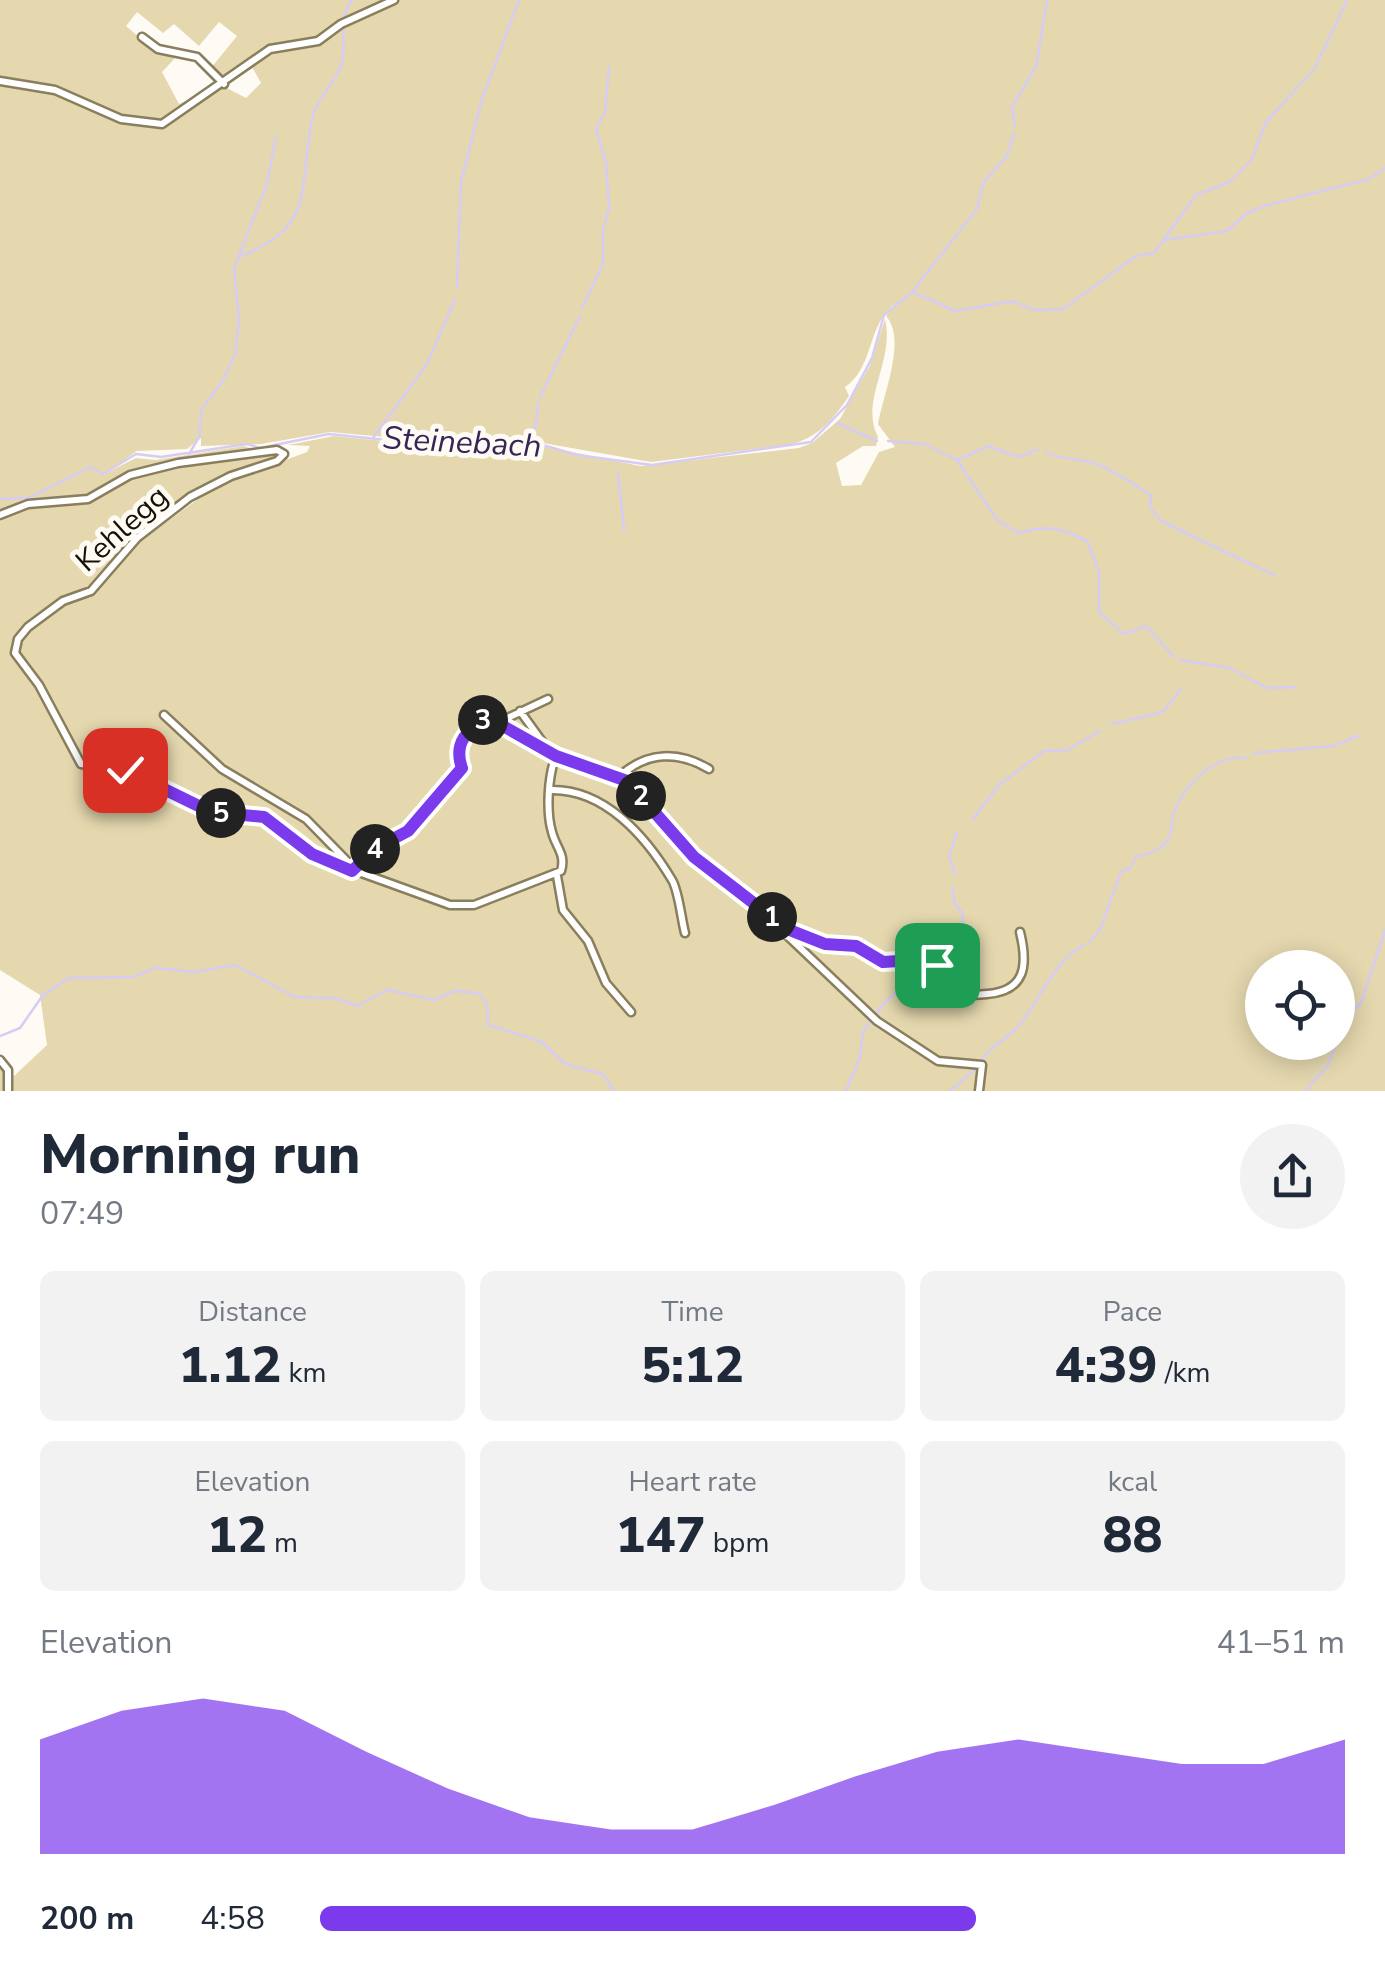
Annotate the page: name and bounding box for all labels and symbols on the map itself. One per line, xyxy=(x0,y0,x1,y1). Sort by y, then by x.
water label: Steinebach xyxy=(382,416,542,468)
street label: Kehlegg xyxy=(67,477,177,581)
pin: 3 xyxy=(458,695,508,745)
pin xyxy=(83,728,168,813)
pin: 2 xyxy=(616,771,666,821)
pin: 5 xyxy=(196,788,246,838)
pin: 4 xyxy=(350,824,400,874)
pin: 1 xyxy=(747,892,797,942)
pin xyxy=(895,923,980,1008)

